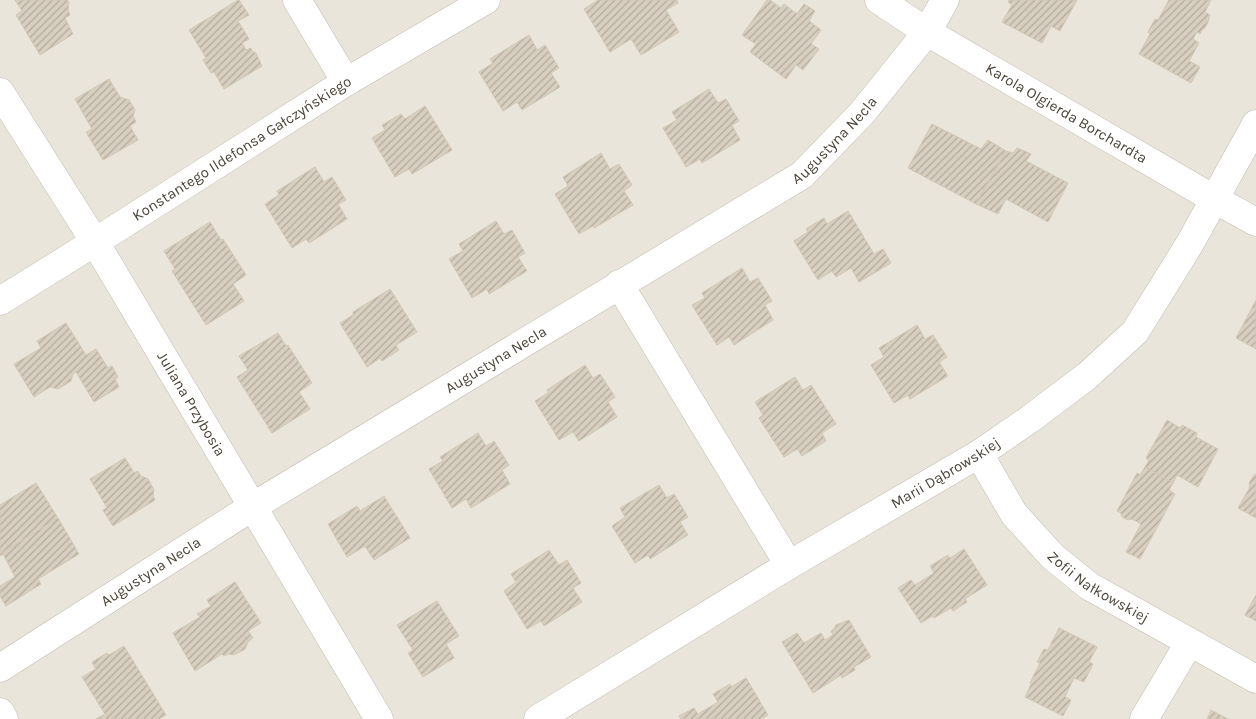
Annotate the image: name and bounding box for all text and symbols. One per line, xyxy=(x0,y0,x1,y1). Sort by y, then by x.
street label: Karola Olgierda Borchardta xyxy=(982,59,1150,167)
street label: Konstantego Ildefonsa Gałczyńskiego xyxy=(129,72,355,225)
street label: Augustyna Necla xyxy=(789,93,881,188)
street label: Augustyna Necla xyxy=(442,322,550,397)
street label: Juliana Przybosia xyxy=(153,348,229,459)
street label: Marii Dąbrowskiej xyxy=(888,433,1003,512)
street label: Augustyna Necla xyxy=(98,533,204,610)
street label: Zofii Nałkowskiej xyxy=(1043,548,1152,627)

